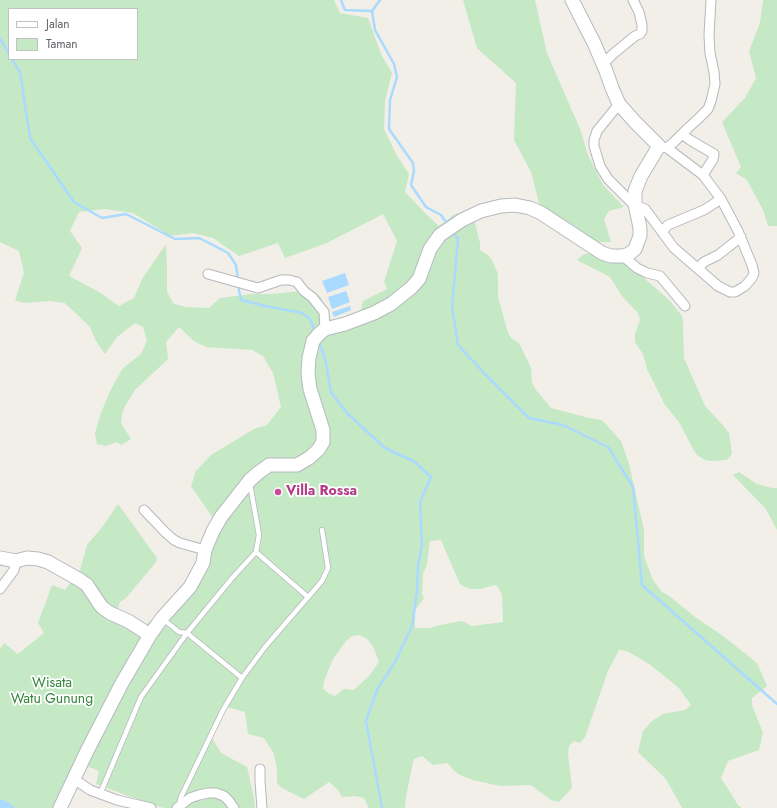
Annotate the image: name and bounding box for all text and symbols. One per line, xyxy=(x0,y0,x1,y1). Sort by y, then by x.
legend xyxy=(8,8,138,60)
text: Jalan xyxy=(46,15,69,33)
text: Taman xyxy=(46,35,78,53)
place label: Villa Rossa xyxy=(286,484,357,500)
marker: Villa Rossa xyxy=(273,487,283,497)
park label: Wisata Watu Gunung xyxy=(11,676,93,708)

